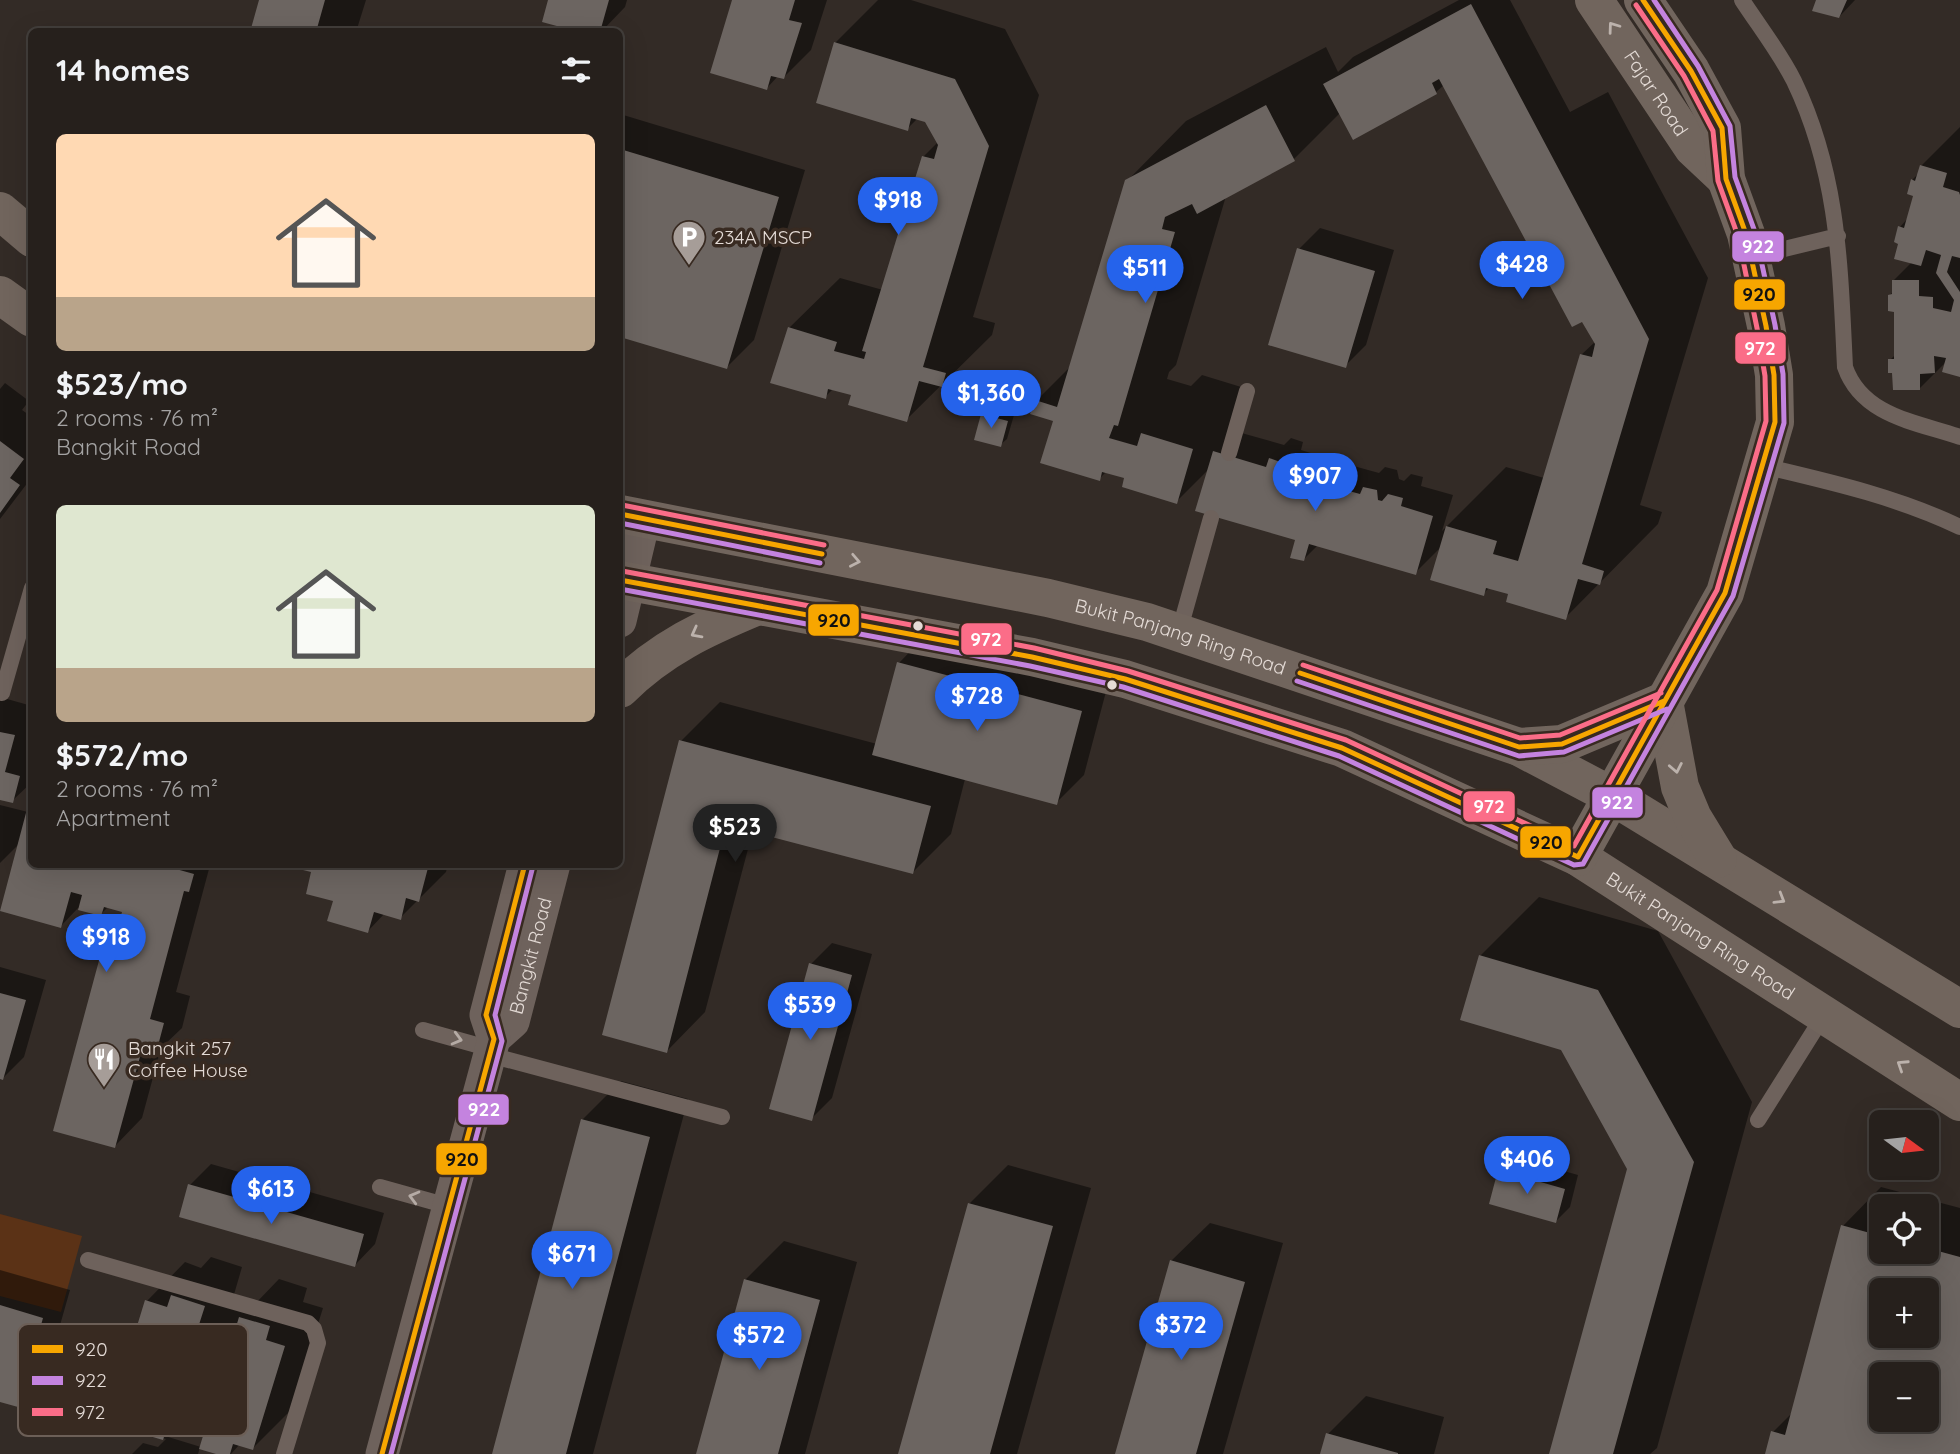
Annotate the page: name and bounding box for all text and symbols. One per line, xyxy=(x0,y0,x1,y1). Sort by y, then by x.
one-way arrow xyxy=(1609,22,1621,35)
street label: Fajar Road xyxy=(1619,46,1694,141)
text: 14 homes xyxy=(56,51,190,89)
icon: filters xyxy=(557,51,595,89)
pin: $918 xyxy=(857,177,939,237)
icon: home xyxy=(263,180,389,306)
text: $918 xyxy=(874,185,922,214)
parking icon: 234A MSCP xyxy=(670,218,708,267)
place label: 234A MSCP xyxy=(714,225,812,249)
line badge: 922 xyxy=(1731,230,1785,263)
text: 922 xyxy=(1742,234,1774,258)
pin: $428 xyxy=(1481,242,1563,301)
pin: $511 xyxy=(1104,246,1186,305)
text: $428 xyxy=(1496,249,1548,278)
text: $511 xyxy=(1123,253,1167,282)
line badge: 920 xyxy=(1733,278,1786,311)
text: 920 xyxy=(1742,282,1776,306)
line badge: 972 xyxy=(1734,331,1787,365)
text: 972 xyxy=(1744,336,1776,360)
text: $523/mo xyxy=(56,365,188,403)
pin: $1,360 xyxy=(934,370,1048,430)
text: $1,360 xyxy=(957,378,1025,407)
text: 2 rooms · 76 m² xyxy=(56,403,218,432)
text: Bangkit Road xyxy=(56,432,201,461)
pin: $907 xyxy=(1274,454,1356,513)
text: $907 xyxy=(1289,461,1341,490)
icon: home xyxy=(263,551,389,677)
one-way arrow xyxy=(849,552,861,567)
street label: Bukit Panjang Ring Road xyxy=(1072,593,1289,680)
line badge: 920 xyxy=(807,603,860,637)
text: 920 xyxy=(817,608,851,632)
unlabelled marker xyxy=(911,619,925,633)
line badge: 972 xyxy=(960,622,1013,656)
one-way arrow xyxy=(691,625,703,639)
text: 972 xyxy=(970,627,1002,651)
pin: $728 xyxy=(936,674,1018,733)
unlabelled marker xyxy=(1105,678,1119,692)
text: $728 xyxy=(951,681,1003,710)
text: $572/mo xyxy=(56,736,188,774)
one-way arrow xyxy=(1668,762,1683,774)
text: 2 rooms · 76 m² xyxy=(56,774,218,803)
line badge: 922 xyxy=(1591,786,1644,819)
line badge: 972 xyxy=(1462,790,1516,823)
text: 922 xyxy=(1601,790,1633,814)
text: 972 xyxy=(1473,794,1505,818)
text: Apartment xyxy=(56,803,170,832)
pin: $523 xyxy=(694,804,776,864)
text: $523 xyxy=(709,812,761,841)
line badge: 920 xyxy=(1519,825,1572,859)
text: 920 xyxy=(1529,830,1563,854)
street label: Bukit Panjang Ring Road xyxy=(1602,866,1799,1005)
one-way arrow xyxy=(1772,891,1785,904)
street label: Bangkit Road xyxy=(504,895,557,1017)
pin: $918 xyxy=(65,914,147,974)
text: $918 xyxy=(82,922,130,951)
pin: $539 xyxy=(769,982,851,1042)
text: $539 xyxy=(784,990,836,1019)
one-way arrow xyxy=(451,1031,463,1046)
place label: Bangkit 257 Coffee House xyxy=(128,1036,248,1082)
restaurant icon: Bangkit 257 Coffee House xyxy=(85,1040,123,1089)
one-way arrow xyxy=(1897,1061,1910,1074)
line badge: 922 xyxy=(457,1093,510,1126)
text: 922 xyxy=(468,1097,500,1121)
north arrow xyxy=(1869,1110,1939,1180)
map controls xyxy=(1869,1110,1939,1432)
pin: $406 xyxy=(1486,1136,1568,1196)
line badge: 920 xyxy=(435,1142,488,1176)
text: $406 xyxy=(1500,1144,1554,1173)
text: 920 xyxy=(445,1147,479,1171)
pin: $613 xyxy=(230,1166,312,1226)
text: $613 xyxy=(247,1174,295,1203)
one-way arrow xyxy=(408,1191,420,1205)
button: locate xyxy=(1869,1194,1939,1264)
pin: $671 xyxy=(531,1232,613,1291)
text: $671 xyxy=(548,1239,596,1268)
button: + xyxy=(1869,1278,1939,1348)
pin: $372 xyxy=(1140,1302,1222,1362)
text: $372 xyxy=(1155,1310,1207,1339)
pin: $572 xyxy=(718,1312,800,1372)
text: $572 xyxy=(733,1320,785,1349)
legend xyxy=(18,1324,248,1436)
text: 920 xyxy=(75,1337,107,1361)
button: − xyxy=(1869,1362,1939,1432)
text: 922 xyxy=(75,1368,107,1392)
text: 972 xyxy=(75,1400,105,1424)

